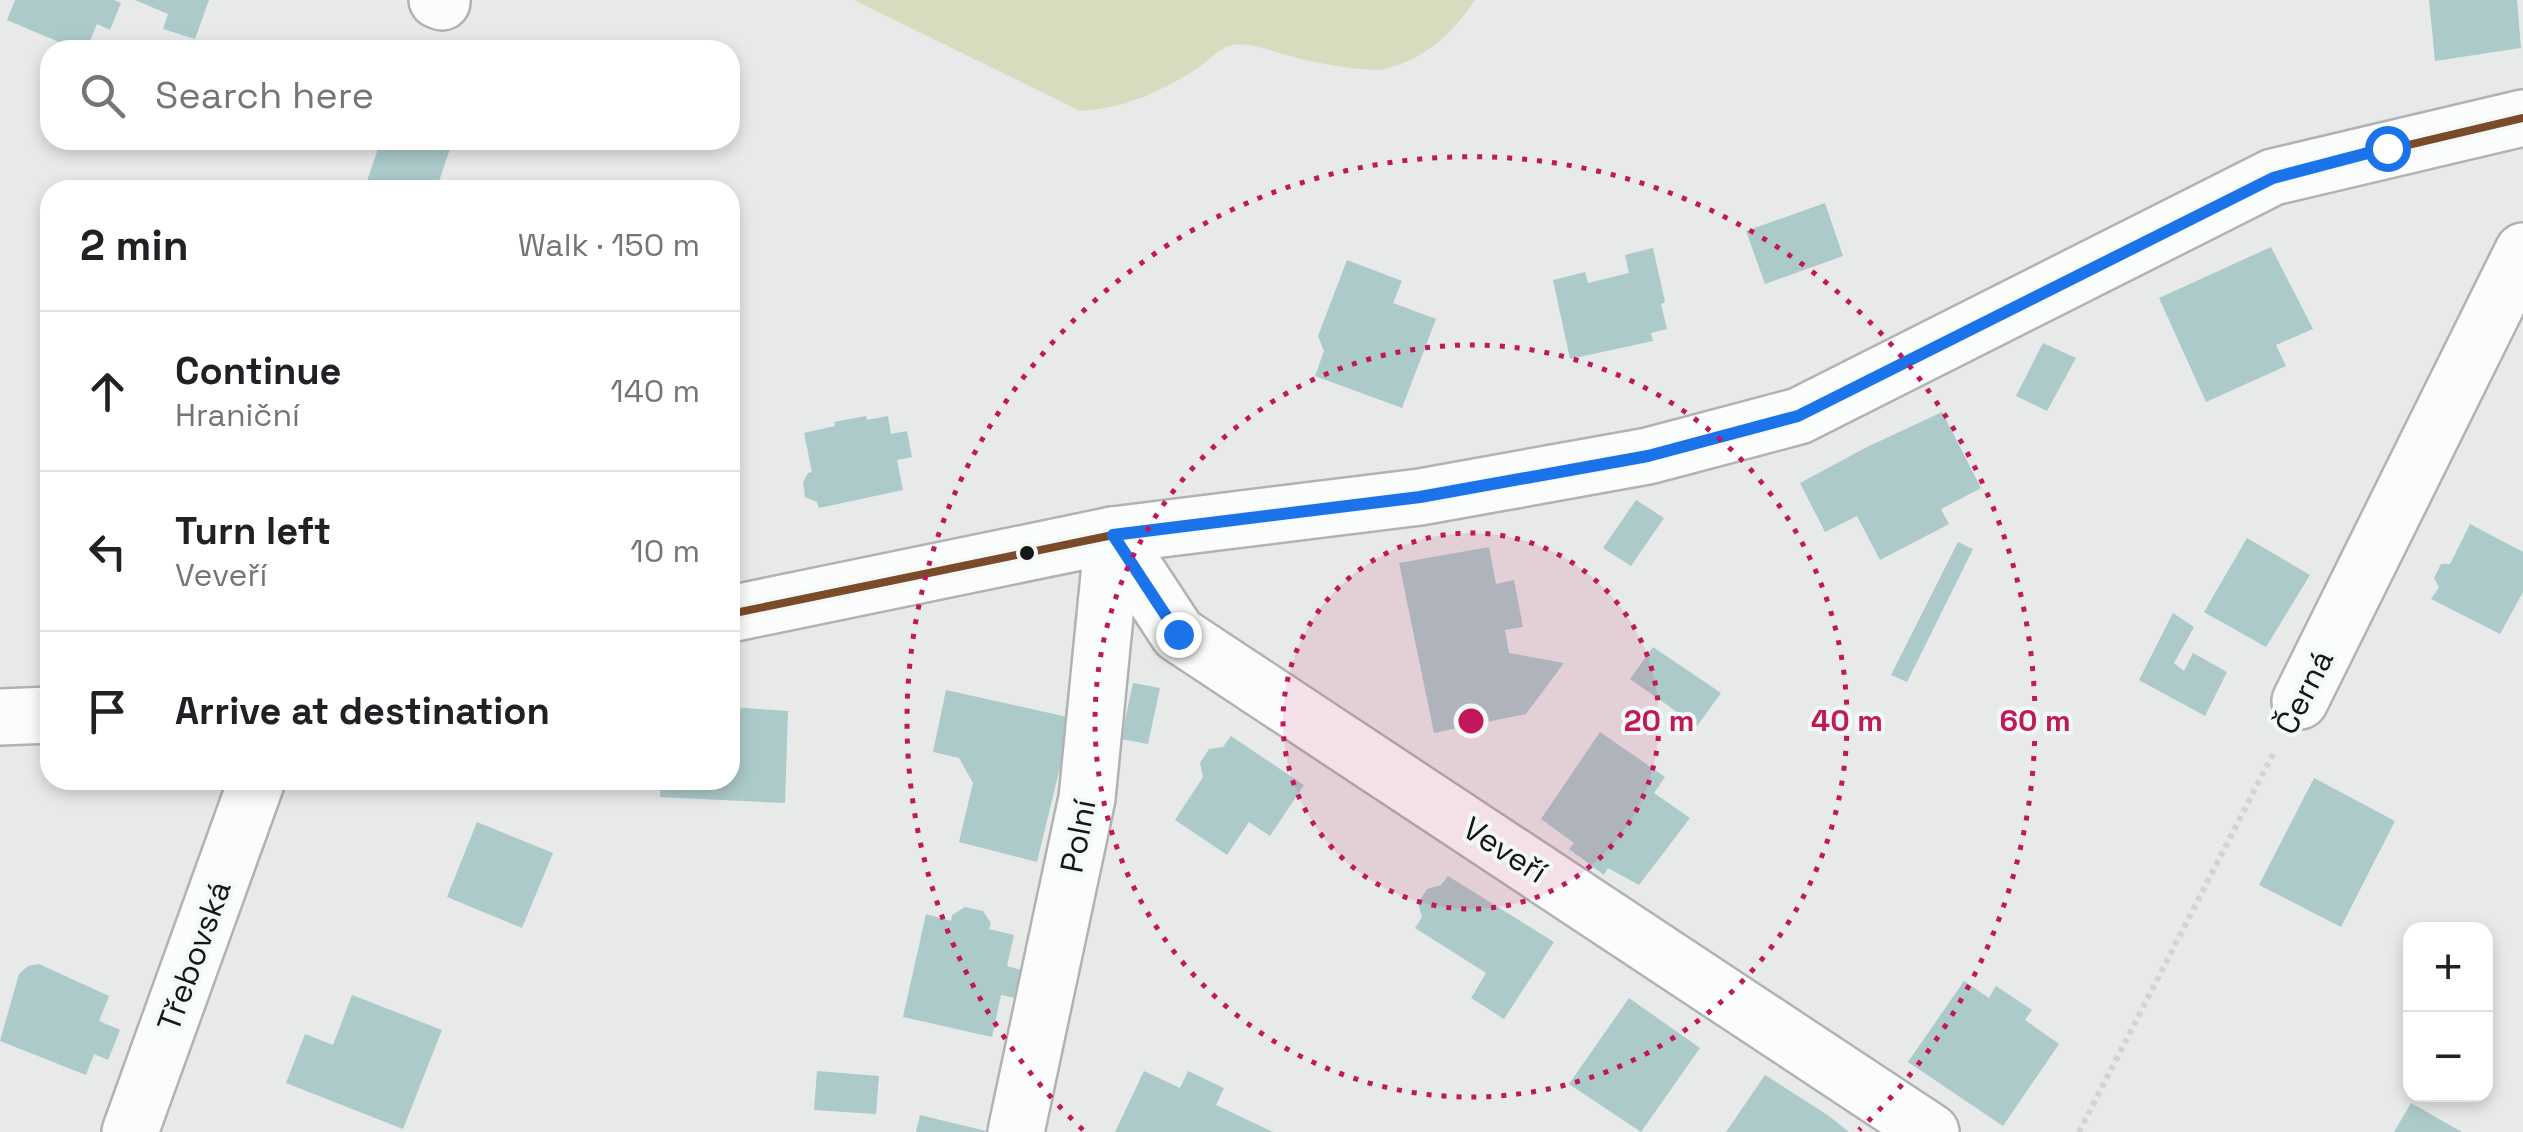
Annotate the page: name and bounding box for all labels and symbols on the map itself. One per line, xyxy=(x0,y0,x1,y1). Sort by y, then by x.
route start xyxy=(2365,126,2411,172)
unlabelled marker xyxy=(1017,543,1037,563)
route end xyxy=(1156,612,1202,658)
street label: Černá xyxy=(2266,643,2342,741)
text: 20 m xyxy=(1624,701,1694,740)
text: 40 m xyxy=(1811,701,1883,740)
text: 60 m xyxy=(1999,701,2071,740)
centre of rings xyxy=(1453,703,1489,739)
street label: Polní xyxy=(1051,796,1105,876)
street label: Veveří xyxy=(1455,808,1555,892)
street label: Třebovská xyxy=(148,875,240,1037)

